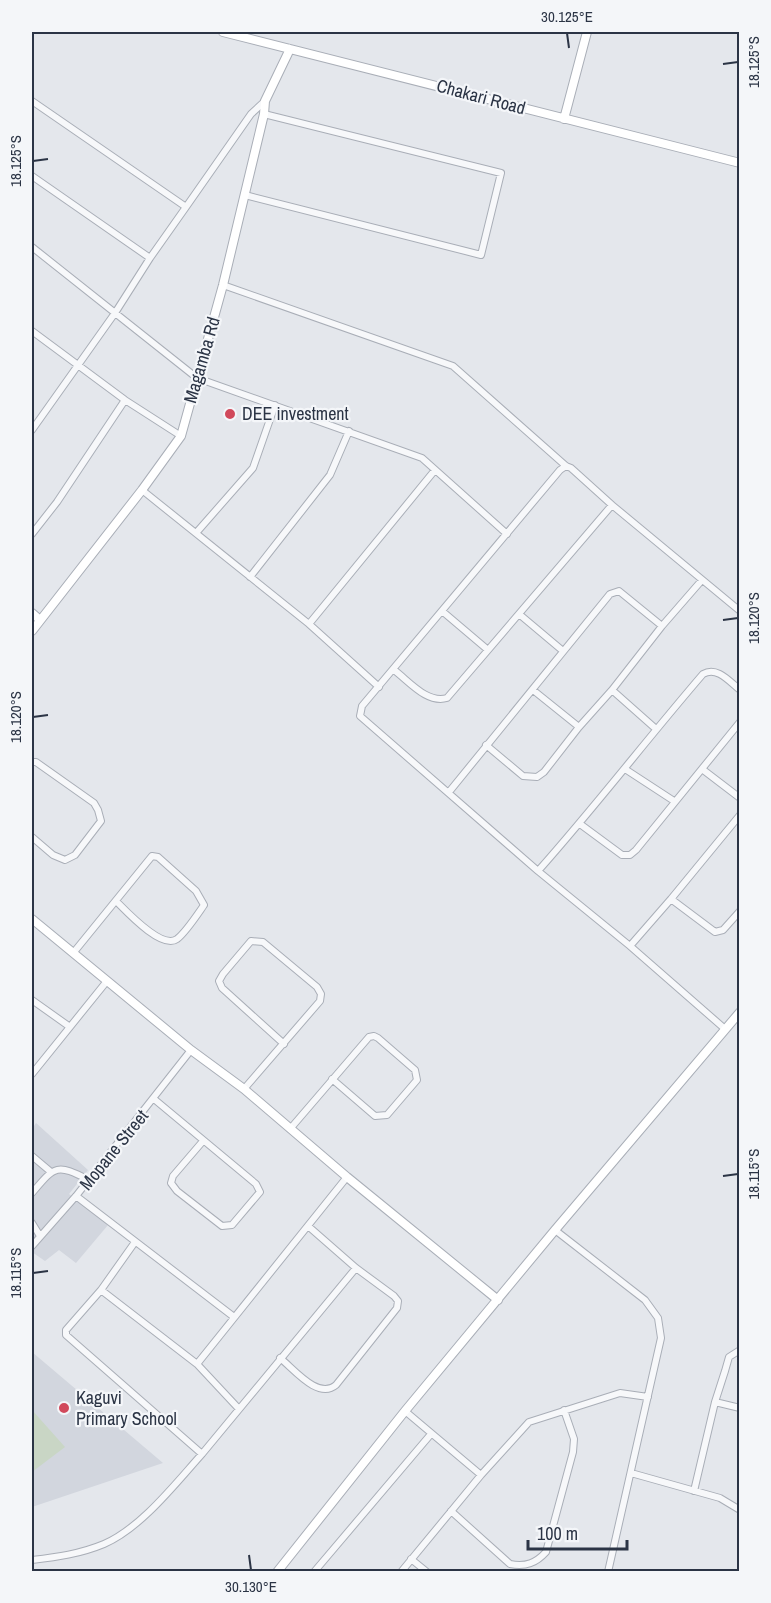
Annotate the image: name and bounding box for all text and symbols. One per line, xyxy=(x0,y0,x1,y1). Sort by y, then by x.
text: 30.125°E xyxy=(541,6,593,27)
text: 18.125°S xyxy=(743,36,764,88)
street label: Chakari Road xyxy=(434,73,528,120)
text: 18.125°S xyxy=(5,135,26,187)
street label: Magamba Rd xyxy=(177,314,226,406)
place label: DEE investment xyxy=(242,401,349,426)
marker: DEE investment xyxy=(223,407,237,421)
text: 18.120°S xyxy=(743,592,764,644)
text: 18.120°S xyxy=(5,691,26,743)
street label: Mopane Street xyxy=(73,1104,154,1195)
text: 18.115°S xyxy=(743,1149,764,1199)
text: 18.115°S xyxy=(5,1248,26,1298)
place label: Kaguvi Primary School xyxy=(76,1385,177,1431)
marker: Kaguvi Primary School xyxy=(57,1401,71,1415)
scale bar xyxy=(528,1513,627,1551)
text: 100 m xyxy=(537,1521,578,1546)
text: 30.130°E xyxy=(225,1576,277,1597)

